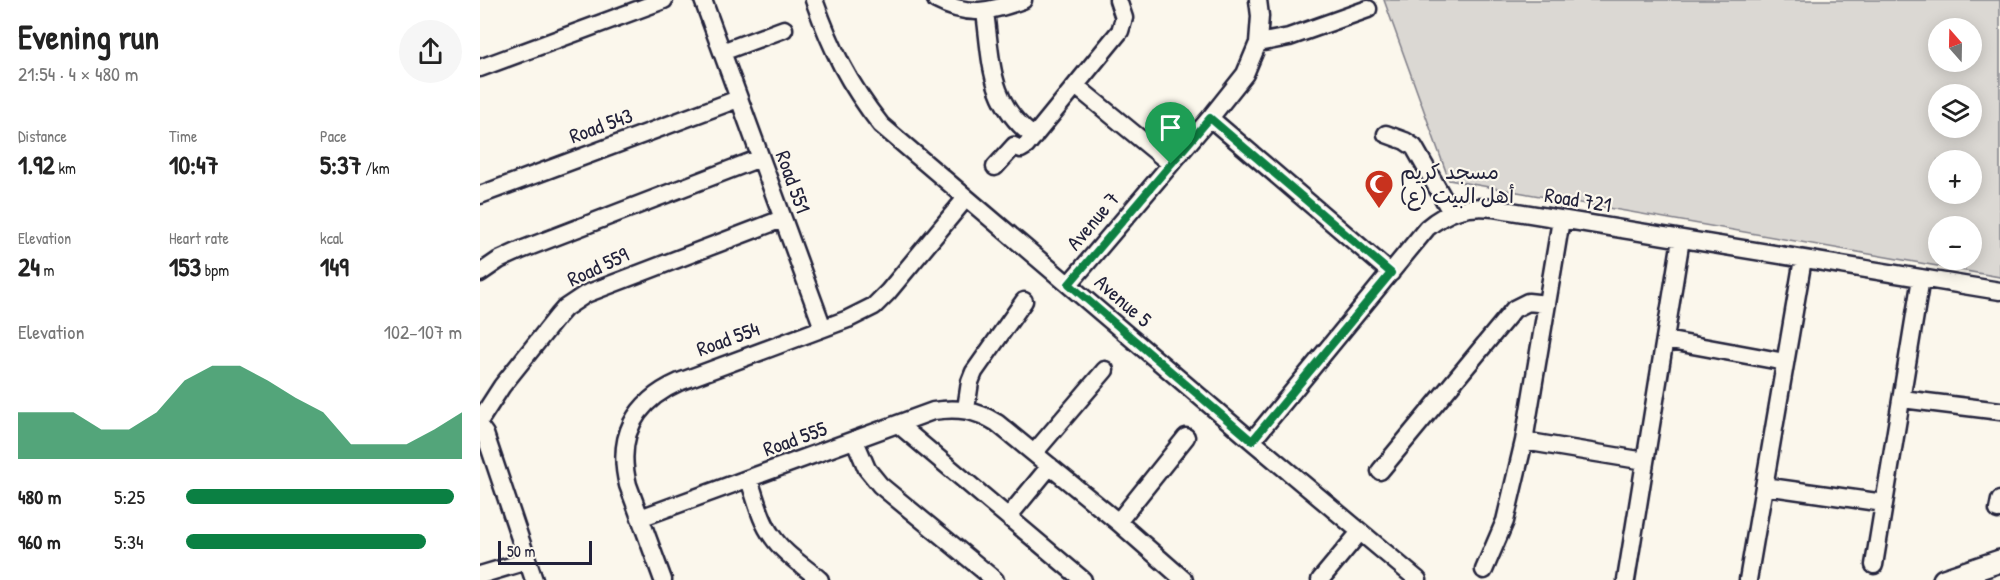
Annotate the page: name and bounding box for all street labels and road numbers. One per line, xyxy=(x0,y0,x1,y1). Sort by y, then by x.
street label: Road 543 xyxy=(565,101,637,150)
street label: Road 551 xyxy=(769,146,818,217)
street label: Road 721 xyxy=(1543,180,1613,219)
street label: Avenue 7 xyxy=(1059,185,1126,256)
street label: Road 559 xyxy=(562,240,634,293)
street label: Avenue 5 xyxy=(1089,268,1158,334)
street label: Road 554 xyxy=(692,314,763,363)
street label: Road 555 xyxy=(759,414,831,463)

